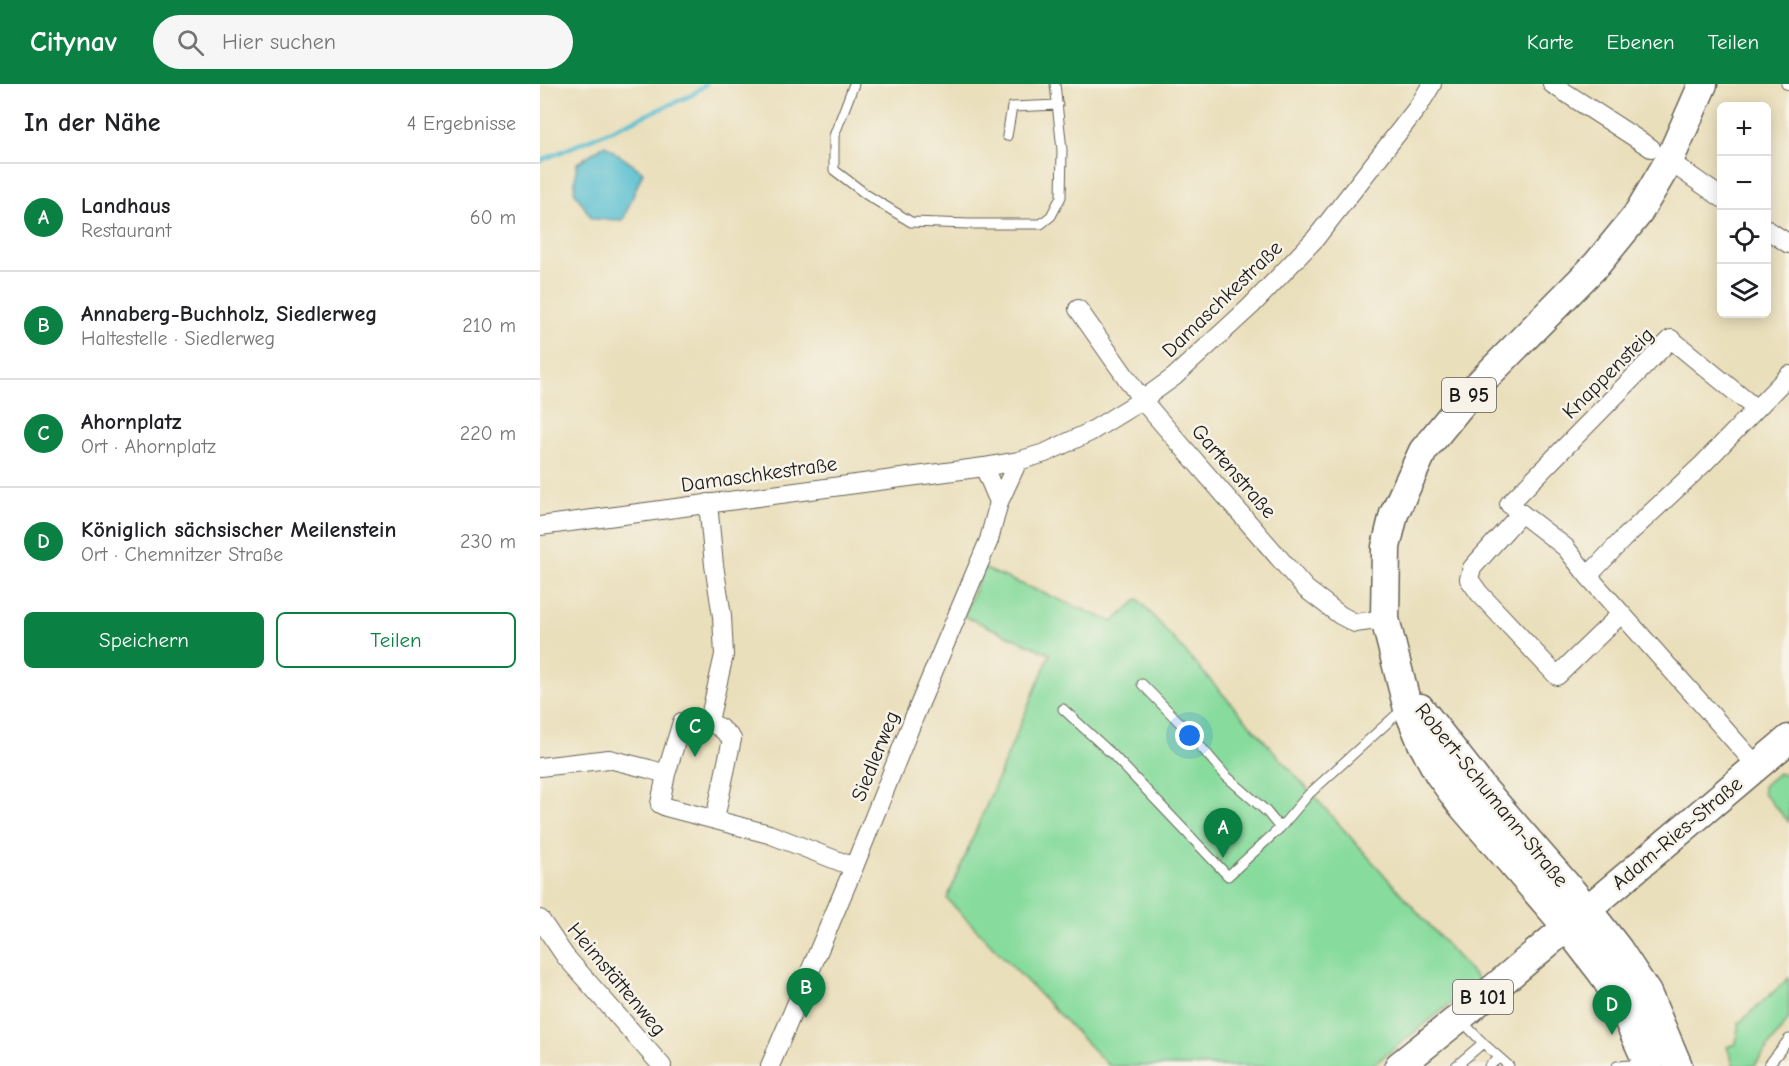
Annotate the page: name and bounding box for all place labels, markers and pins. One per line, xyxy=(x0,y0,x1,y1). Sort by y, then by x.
pin: C xyxy=(676,708,714,757)
pin: A xyxy=(1204,808,1242,858)
pin: B xyxy=(786,968,826,1018)
pin: D xyxy=(1592,986,1632,1035)

